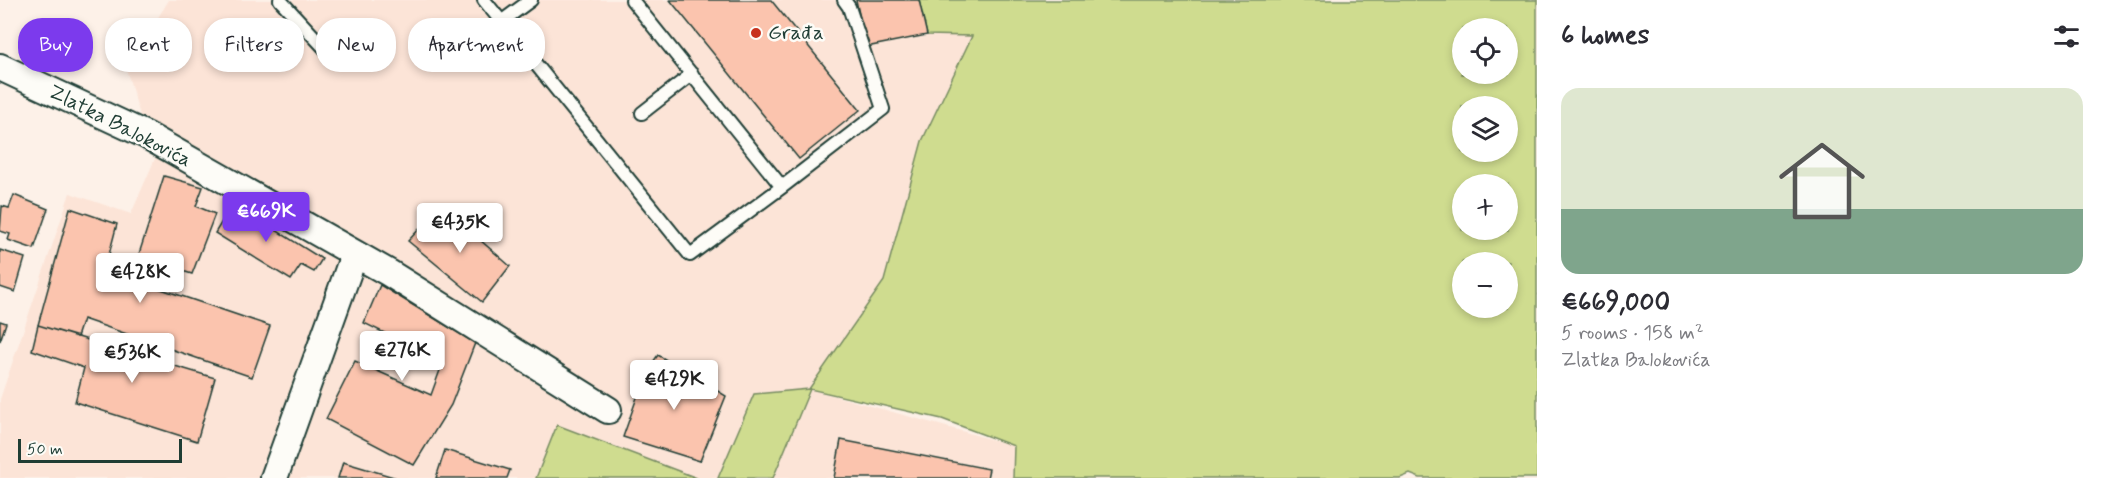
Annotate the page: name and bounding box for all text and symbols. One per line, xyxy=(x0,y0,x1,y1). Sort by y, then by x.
chip: Buy xyxy=(18,18,93,72)
chip: Rent xyxy=(105,18,192,72)
chip: Filters xyxy=(204,18,304,72)
chip: New xyxy=(316,18,396,72)
chip: Apartment xyxy=(408,18,545,72)
map controls xyxy=(1452,18,1518,318)
button: locate xyxy=(1452,18,1518,84)
place label: Građa xyxy=(768,19,824,47)
text: 6 homes xyxy=(1561,19,1649,53)
icon: filters xyxy=(2050,20,2083,53)
marker: Građa xyxy=(749,26,763,40)
street label: Zlatka Balokovića xyxy=(44,78,196,174)
button: layers xyxy=(1452,96,1518,162)
icon: home xyxy=(1768,127,1876,235)
button: + xyxy=(1452,174,1518,240)
pin: €669K xyxy=(224,192,308,243)
text: €669K xyxy=(236,198,296,225)
pin: €435K xyxy=(418,203,502,254)
text: €435K xyxy=(431,209,489,236)
button: − xyxy=(1452,252,1518,318)
pin: €428K xyxy=(98,253,182,304)
text: €428K xyxy=(110,259,170,286)
text: €669,000 xyxy=(1561,286,1670,320)
text: 5 rooms · 158 m² xyxy=(1561,320,1704,347)
pin: €276K xyxy=(360,331,444,382)
pin: €536K xyxy=(90,333,174,384)
text: €276K xyxy=(374,337,430,364)
text: €536K xyxy=(103,339,161,366)
text: Zlatka Balokovića xyxy=(1561,347,1711,374)
pin: €429K xyxy=(632,360,716,411)
text: €429K xyxy=(644,366,704,393)
scale bar xyxy=(18,436,182,464)
text: 50 m xyxy=(27,439,63,460)

